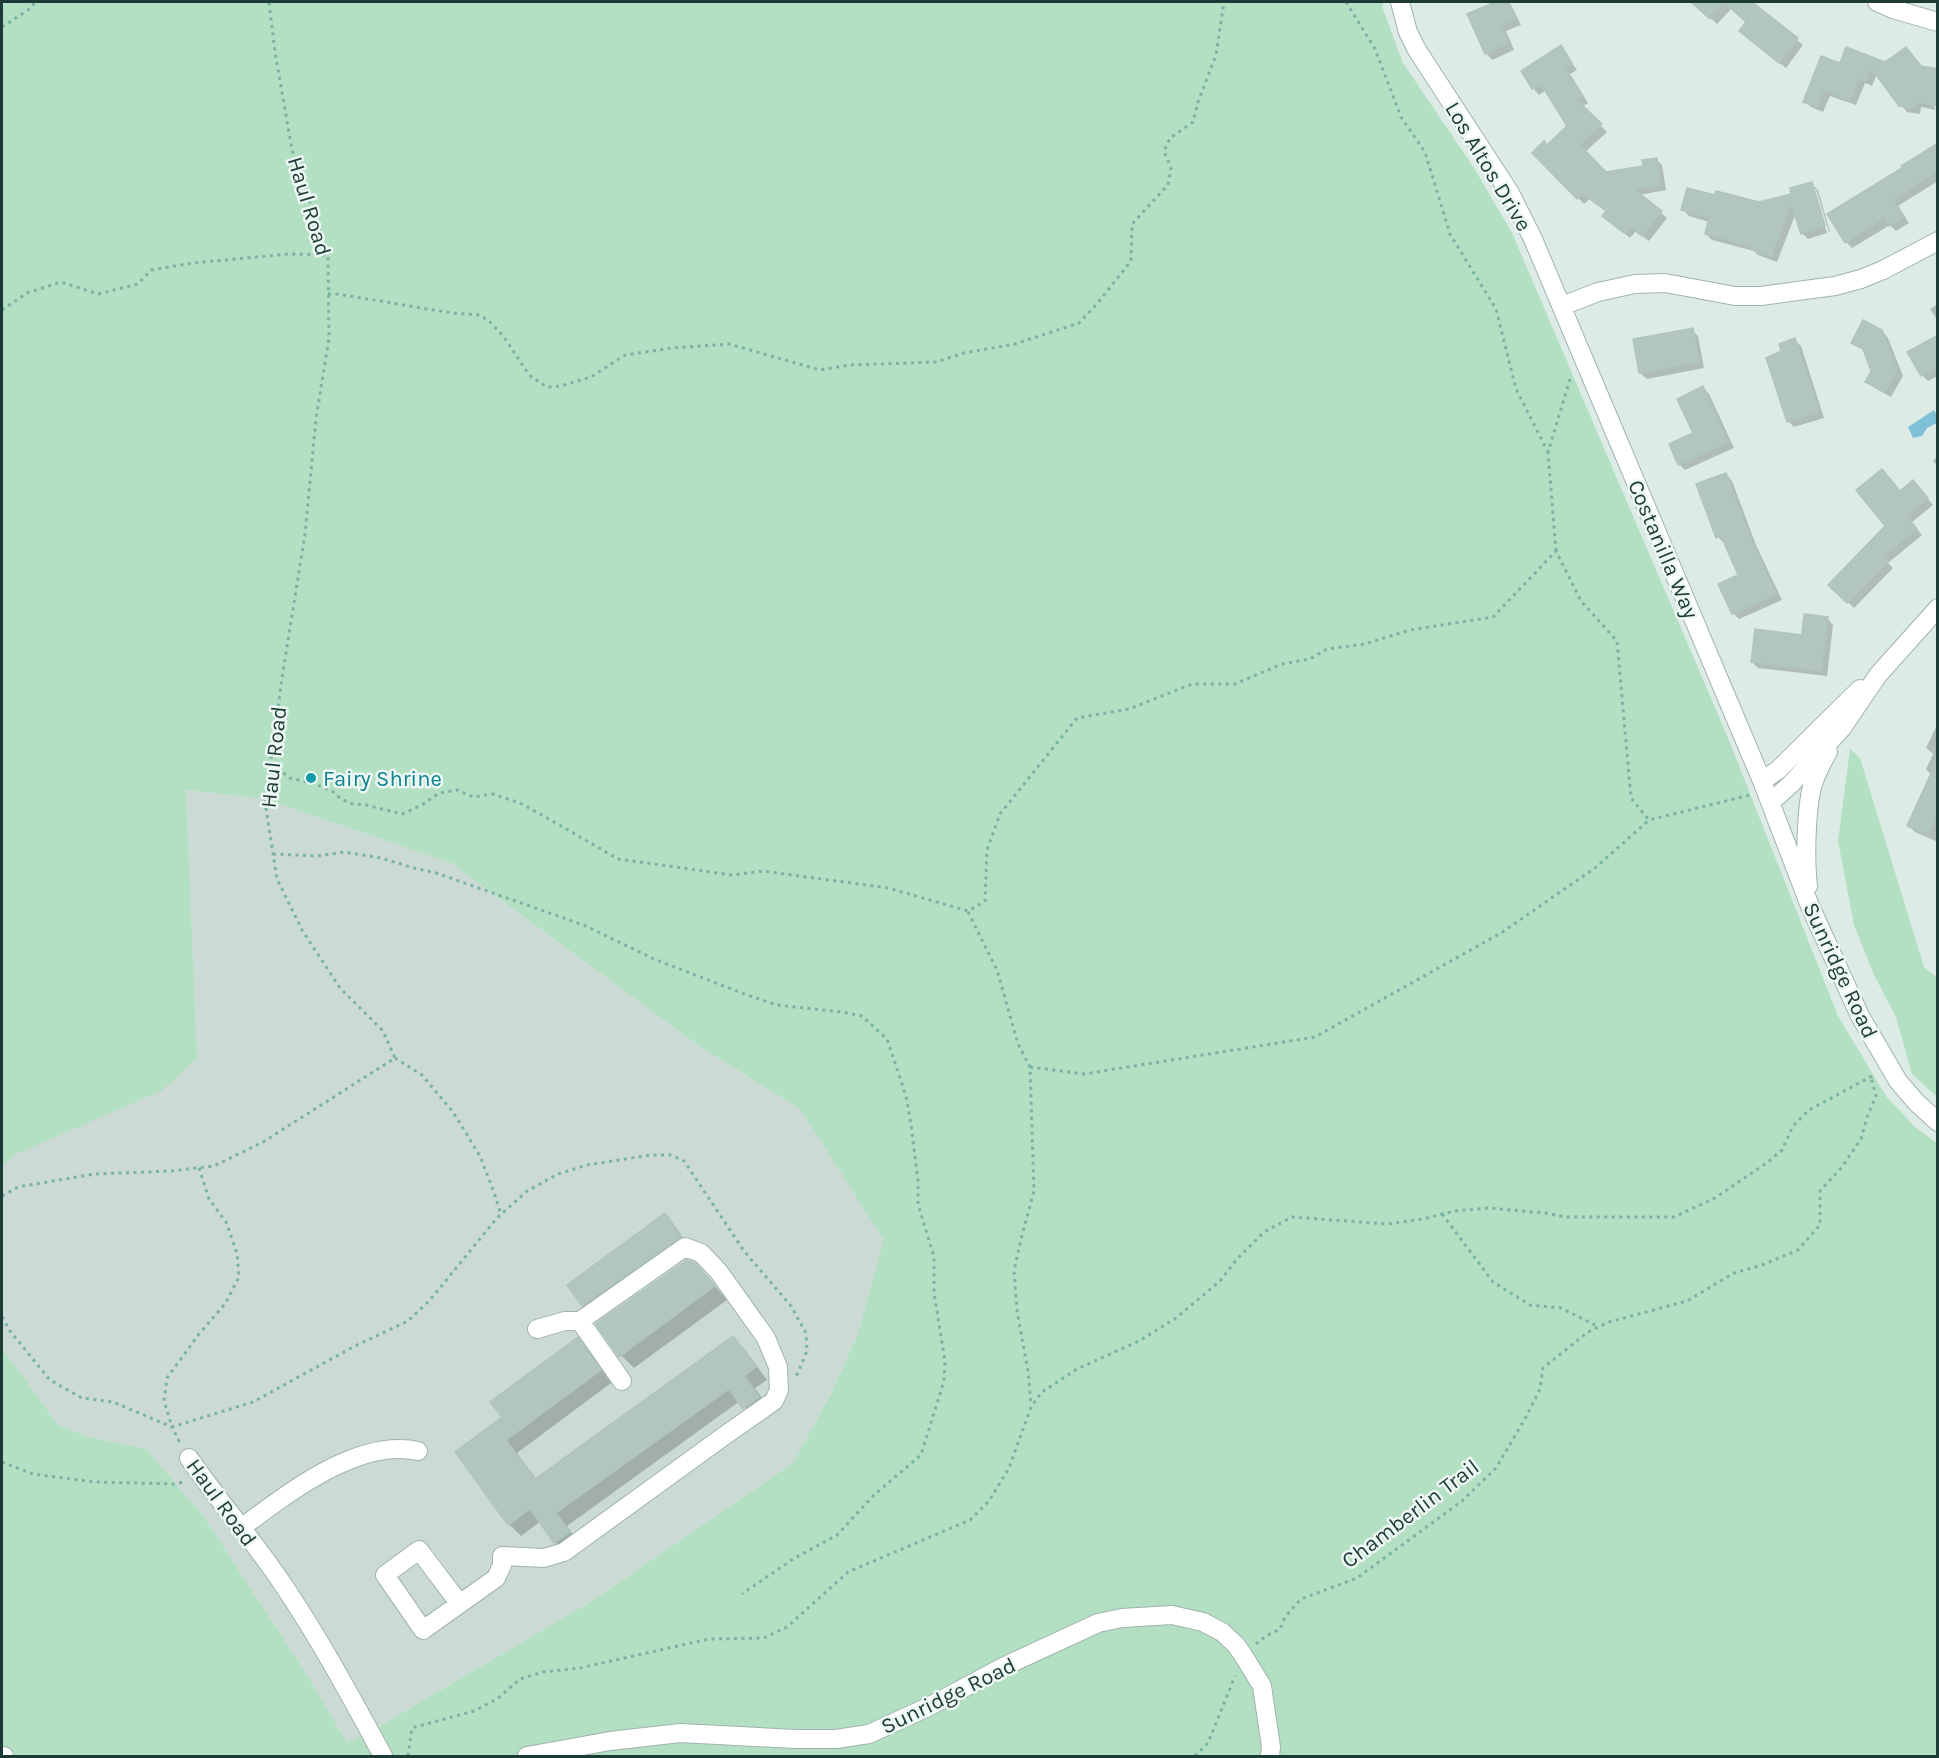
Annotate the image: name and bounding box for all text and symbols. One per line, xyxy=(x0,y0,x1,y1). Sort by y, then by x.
street label: Los Altos Drive xyxy=(1439,97,1537,236)
street label: Haul Road xyxy=(282,154,336,259)
street label: Costanilla Way xyxy=(1622,476,1704,623)
street label: Haul Road xyxy=(256,705,292,809)
place label: Fairy Shrine xyxy=(323,766,442,792)
marker: Fairy Shrine xyxy=(304,771,318,785)
street label: Sunridge Road xyxy=(1797,898,1883,1043)
street label: Haul Road xyxy=(181,1454,262,1552)
street label: Chamberlin Trail xyxy=(1337,1454,1484,1574)
street label: Sunridge Road xyxy=(877,1652,1020,1740)

